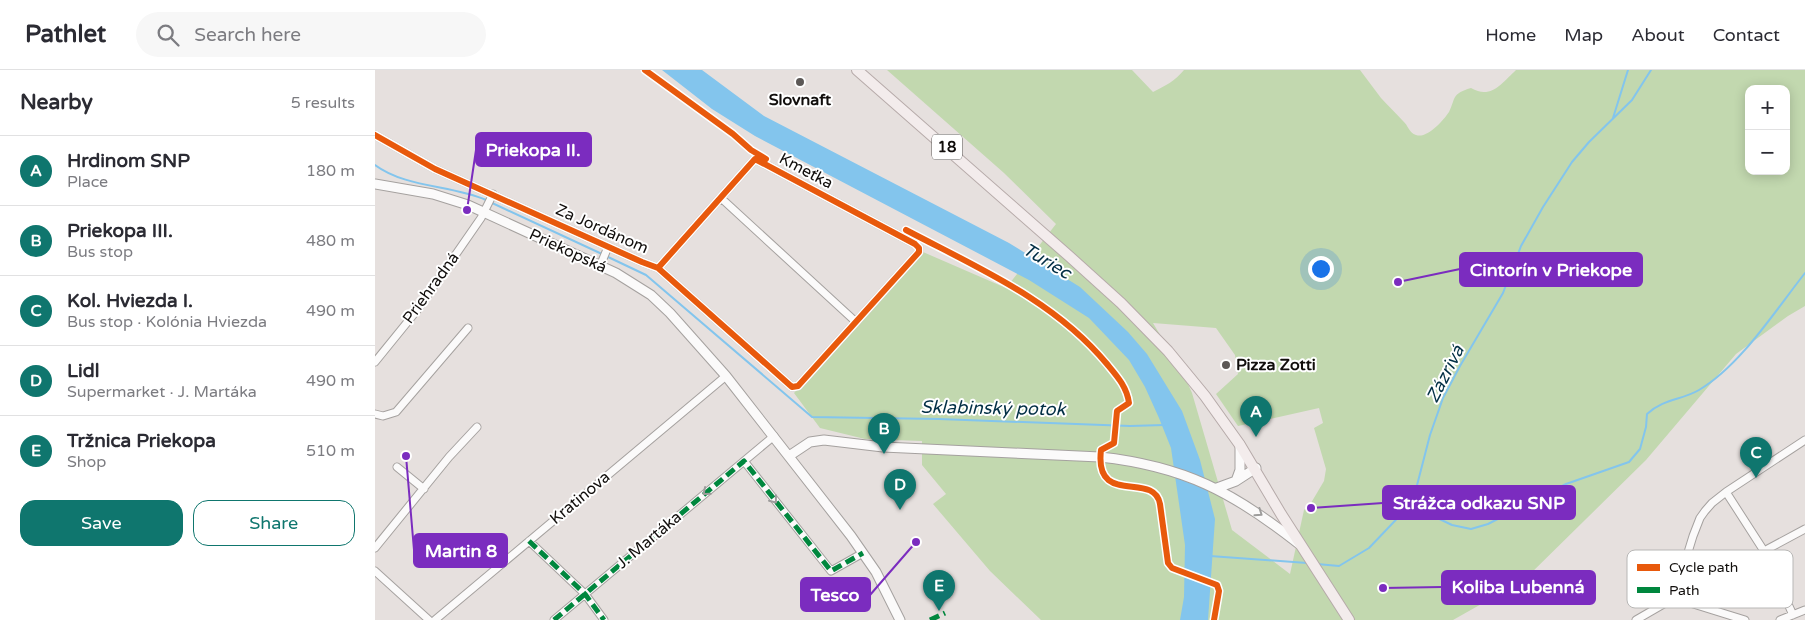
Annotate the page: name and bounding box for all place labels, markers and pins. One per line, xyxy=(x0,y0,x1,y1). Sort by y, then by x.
marker: Slovnaft xyxy=(794,76,806,88)
place label: Slovnaft xyxy=(769,90,832,110)
callout: Priekopa II. xyxy=(476,133,591,166)
callout: Cintorín v Priekope xyxy=(1460,253,1642,286)
place label: Pizza Zotti xyxy=(1236,355,1316,375)
marker: Pizza Zotti xyxy=(1220,359,1232,371)
pin: A xyxy=(1240,396,1272,437)
pin: B xyxy=(868,413,900,454)
pin: C xyxy=(1740,437,1772,478)
pin: D xyxy=(884,469,916,510)
callout: Strážca odkazu SNP xyxy=(1383,486,1575,519)
callout: Martin 8 xyxy=(414,534,507,567)
pin: E xyxy=(923,570,955,611)
callout: Koliba Lubenná xyxy=(1442,571,1595,604)
callout: Tesco xyxy=(801,578,870,611)

